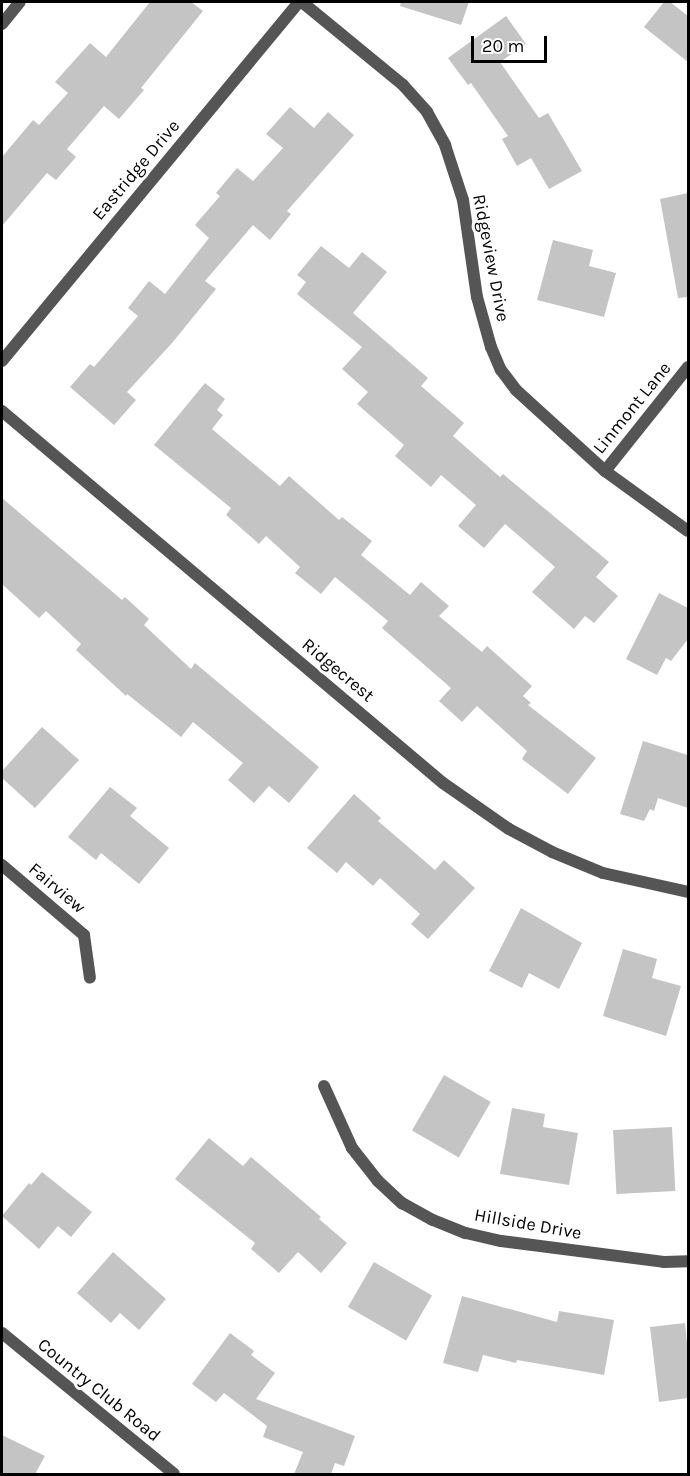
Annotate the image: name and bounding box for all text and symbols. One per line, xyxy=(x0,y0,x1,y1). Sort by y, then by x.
scale bar xyxy=(474,24,550,62)
text: 20 m xyxy=(482,35,524,57)
street label: Eastridge Drive xyxy=(88,115,184,225)
street label: Ridgeview Drive xyxy=(468,192,514,324)
street label: Linmont Lane xyxy=(588,358,676,458)
street label: Ridgecrest xyxy=(297,634,379,706)
street label: Fairview xyxy=(24,858,90,918)
street label: Hillside Drive xyxy=(473,1204,583,1244)
street label: Country Club Road xyxy=(33,1334,165,1446)

